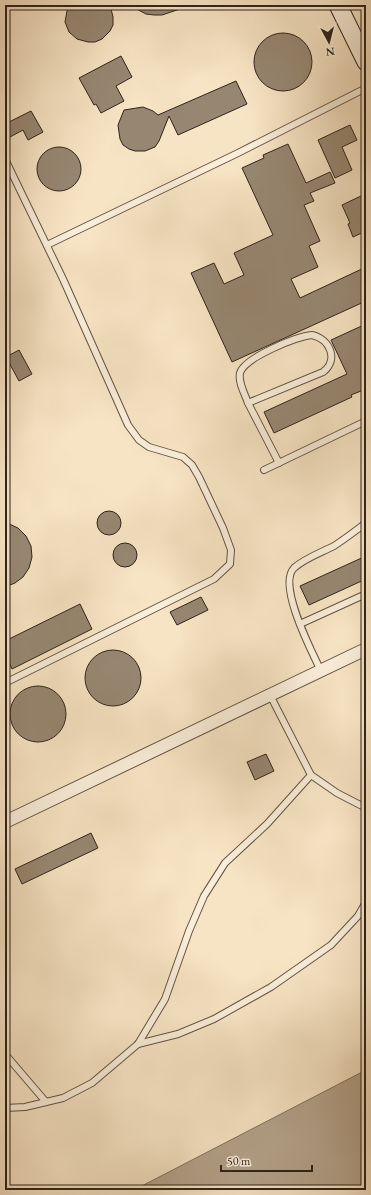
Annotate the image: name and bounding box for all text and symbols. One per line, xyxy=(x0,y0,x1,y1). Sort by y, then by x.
north arrow xyxy=(309,22,349,62)
text: N xyxy=(325,44,335,59)
scale bar xyxy=(221,1147,312,1173)
text: 50 m xyxy=(227,1153,251,1169)

